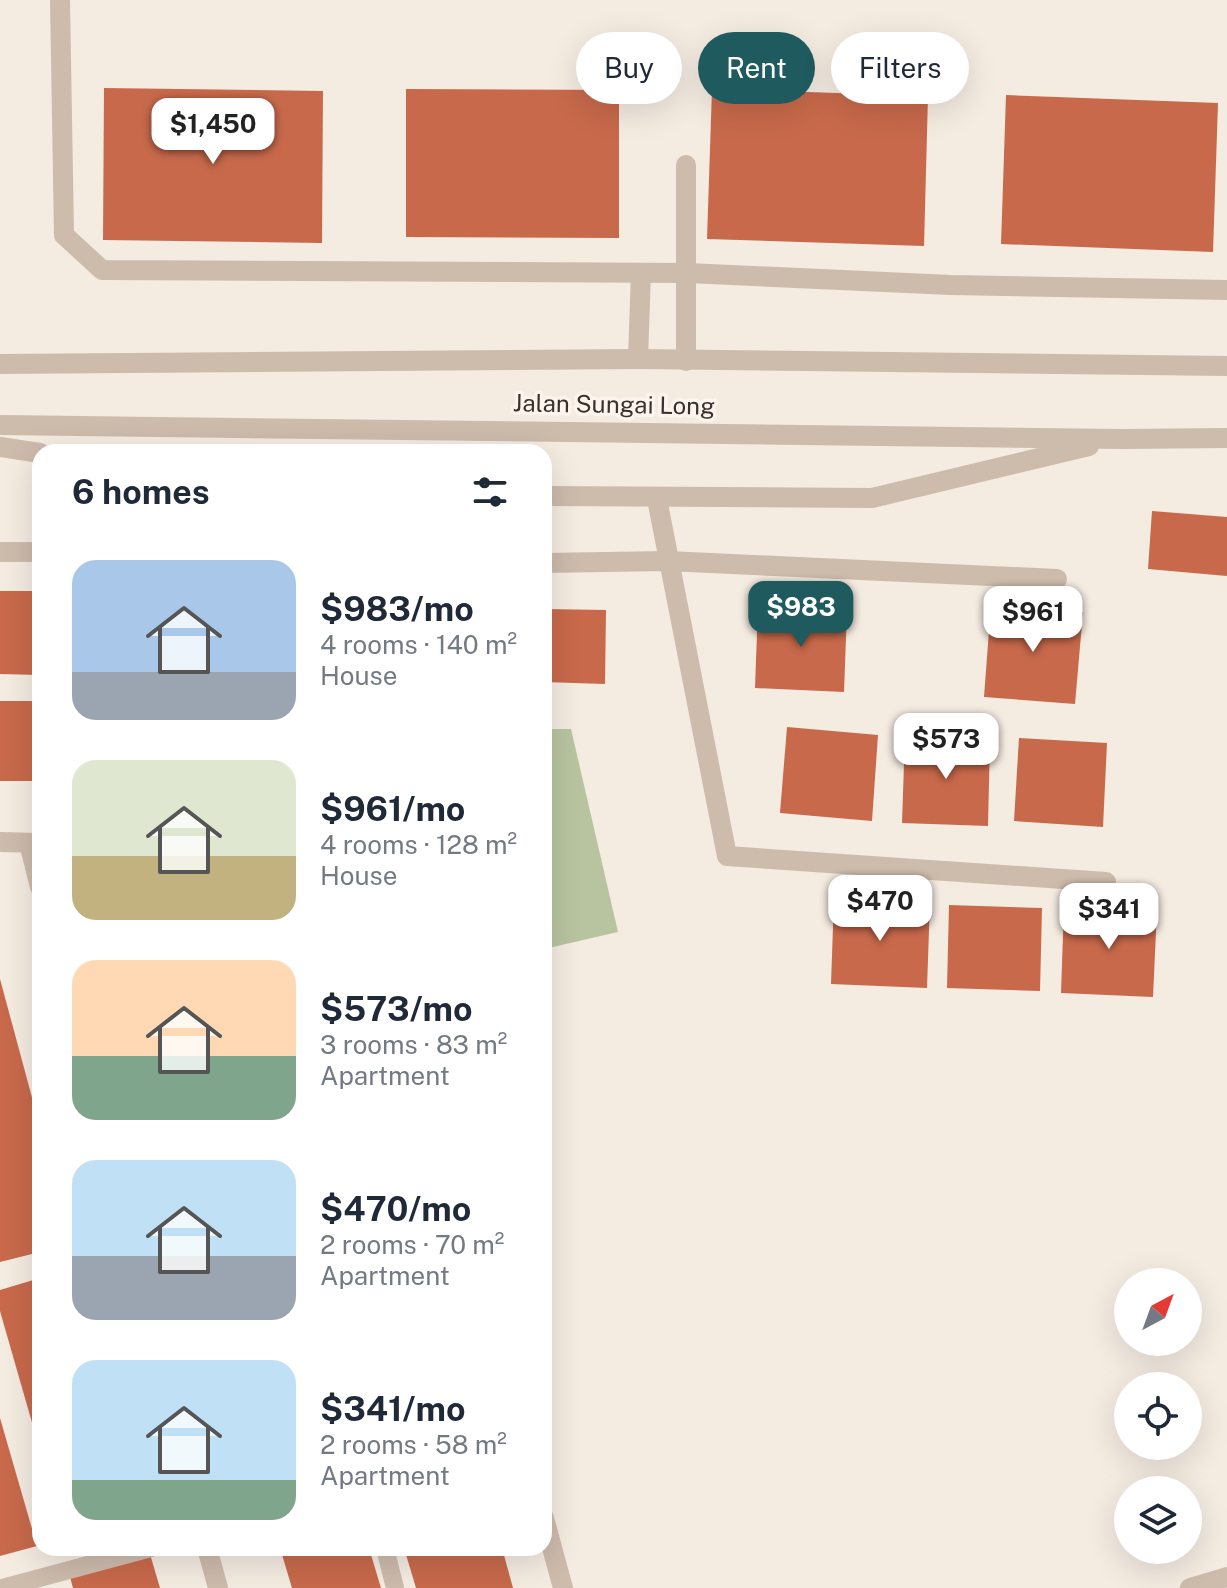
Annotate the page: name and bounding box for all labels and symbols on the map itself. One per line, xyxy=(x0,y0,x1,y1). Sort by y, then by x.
pin: $1,450 xyxy=(148,98,278,166)
street label: Jalan Sungai Long xyxy=(513,388,715,420)
pin: $983 xyxy=(754,581,848,649)
pin: $961 xyxy=(986,586,1080,654)
pin: $573 xyxy=(899,713,993,781)
pin: $470 xyxy=(833,875,927,943)
pin: $341 xyxy=(1062,883,1156,951)
north arrow xyxy=(1114,1268,1202,1356)

